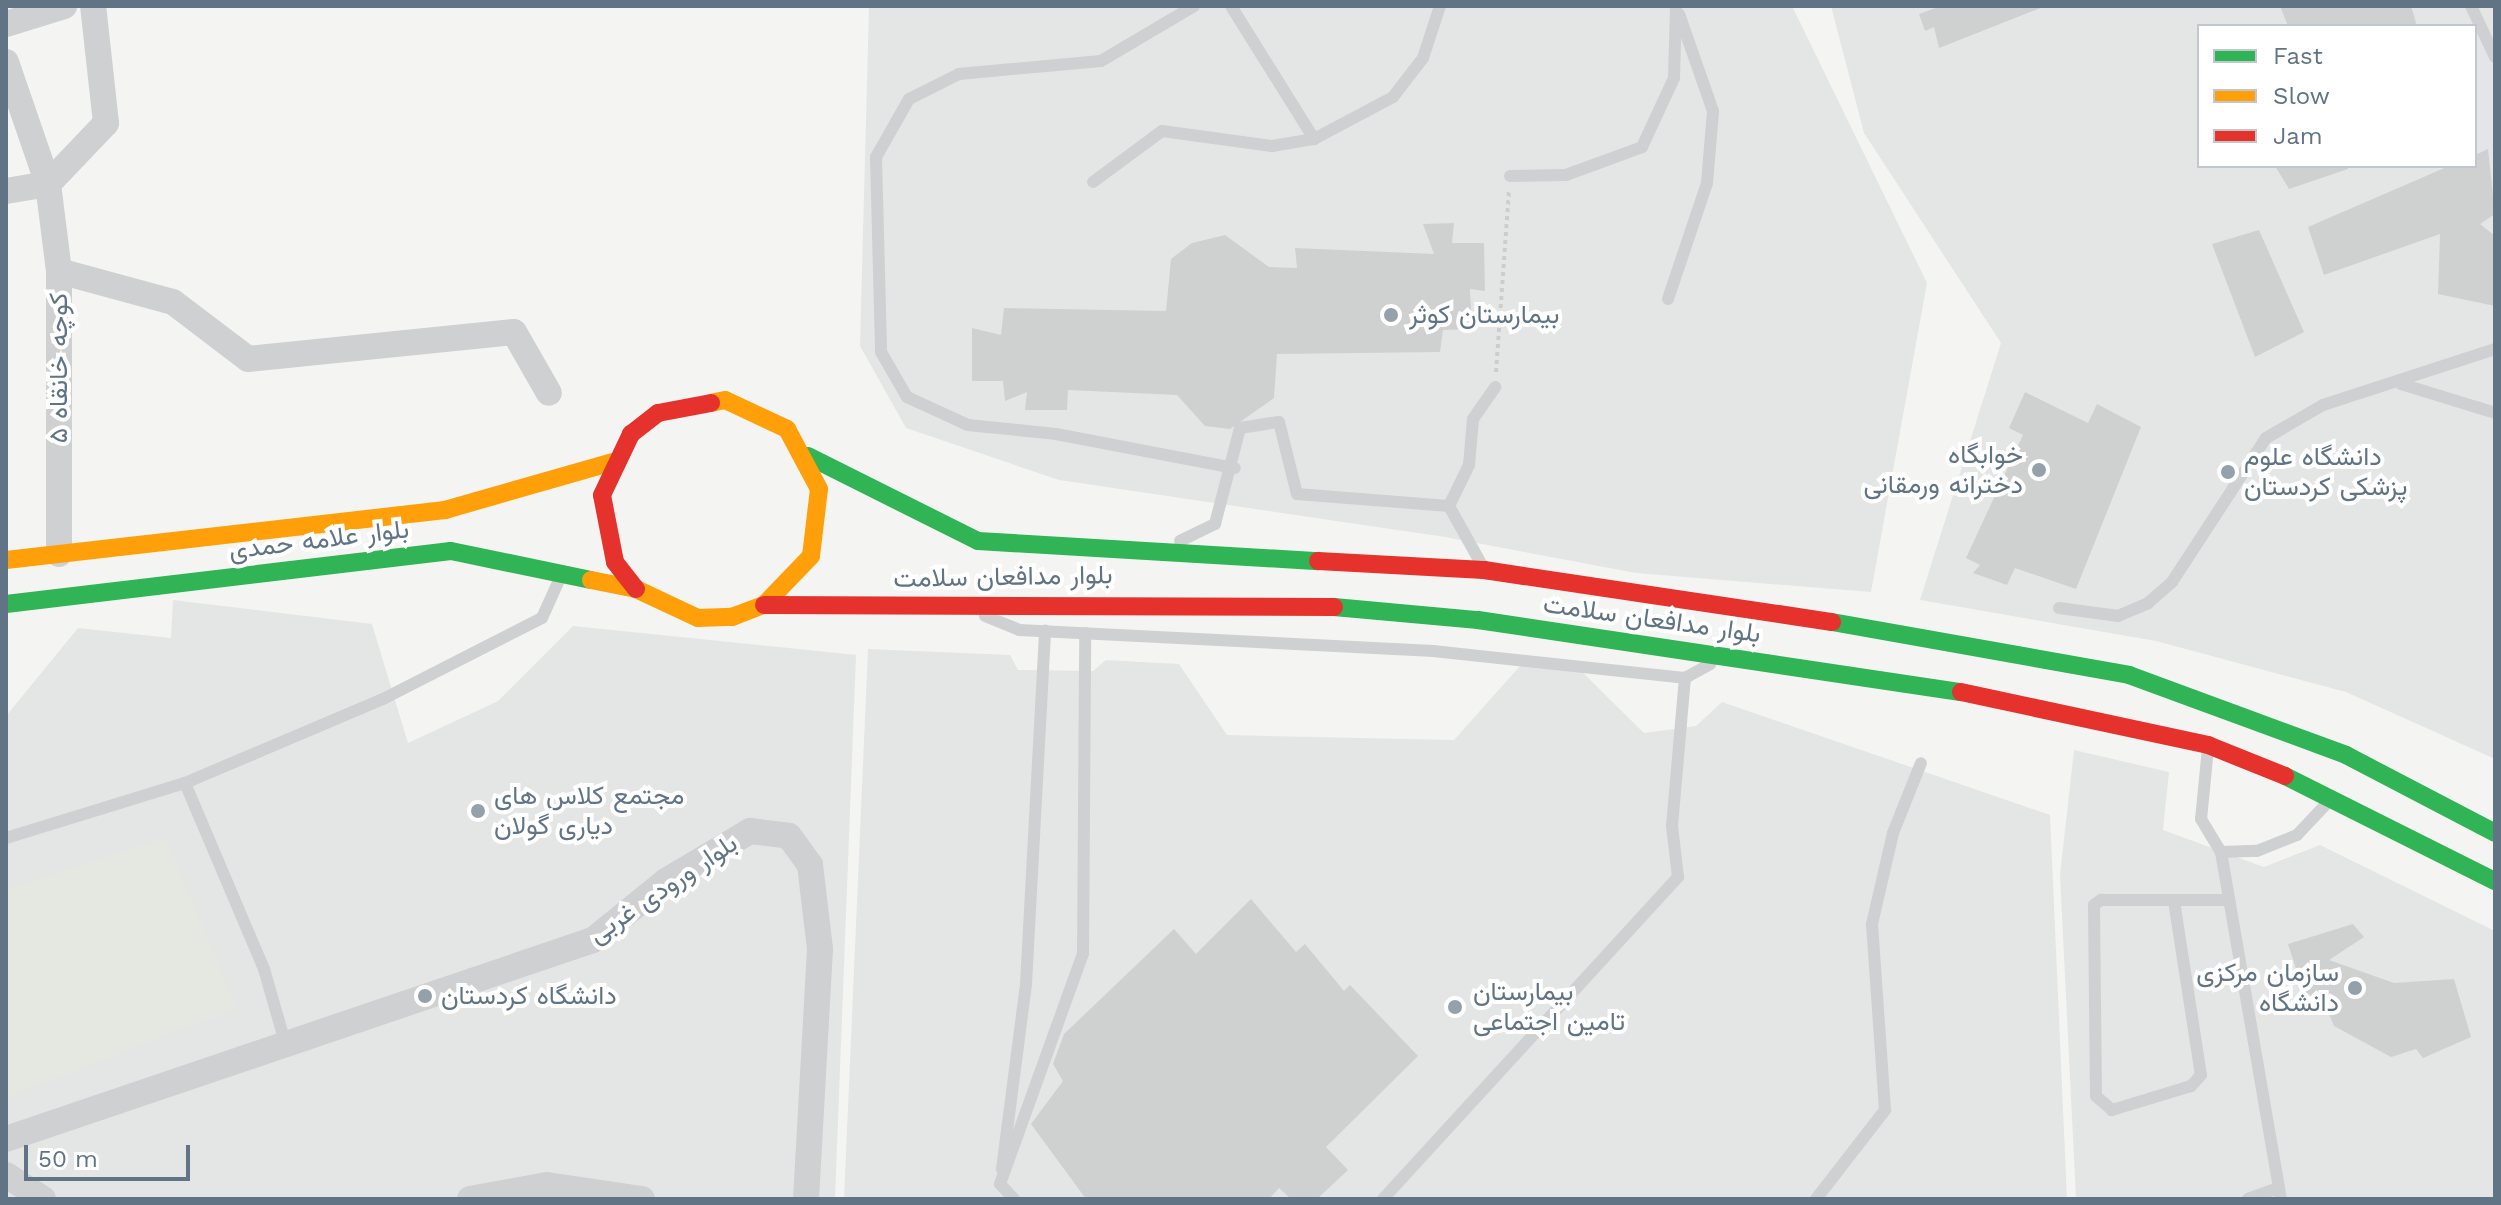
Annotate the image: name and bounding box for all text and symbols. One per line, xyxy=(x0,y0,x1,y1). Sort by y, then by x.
legend xyxy=(2197,24,2477,168)
text: Fast xyxy=(2273,42,2323,70)
text: Slow xyxy=(2273,82,2330,110)
text: Jam xyxy=(2273,122,2323,150)
street label: کوچه خانقاه ۵ xyxy=(43,293,75,443)
place label: بیمارستان کوثر xyxy=(1409,299,1560,331)
marker: بیمارستان کوثر xyxy=(1380,304,1402,326)
place label: خوابگاه دخترانه ورمقانی xyxy=(1863,439,2023,500)
place label: دانشگاه علوم پزشکی کردستان xyxy=(2244,441,2407,502)
marker: خوابگاه دخترانه ورمقانی xyxy=(2030,461,2048,479)
marker: دانشگاه علوم پزشکی کردستان xyxy=(2219,463,2237,481)
street label: بلوار علامه حمدی xyxy=(227,513,411,567)
street label: بلوار مدافعان سلامت xyxy=(893,559,1113,595)
street label: بلوار مدافعان سلامت xyxy=(1541,588,1763,650)
place label: مجتمع کلاس های دیاری گولان xyxy=(494,780,684,842)
marker: مجتمع کلاس های دیاری گولان xyxy=(469,802,487,820)
street label: بلوار ورودی غربی xyxy=(583,828,743,950)
place label: سازمان مرکزی دانشگاه xyxy=(2196,957,2339,1018)
place label: بیمارستان تامین اجتماعی xyxy=(1473,976,1625,1038)
marker: سازمان مرکزی دانشگاه xyxy=(2346,979,2364,997)
place label: دانشگاه کردستان xyxy=(441,980,617,1012)
marker: دانشگاه کردستان xyxy=(416,987,434,1005)
marker: بیمارستان تامین اجتماعی xyxy=(1444,996,1466,1018)
scale bar xyxy=(28,1129,194,1179)
text: 50 m xyxy=(38,1145,98,1173)

